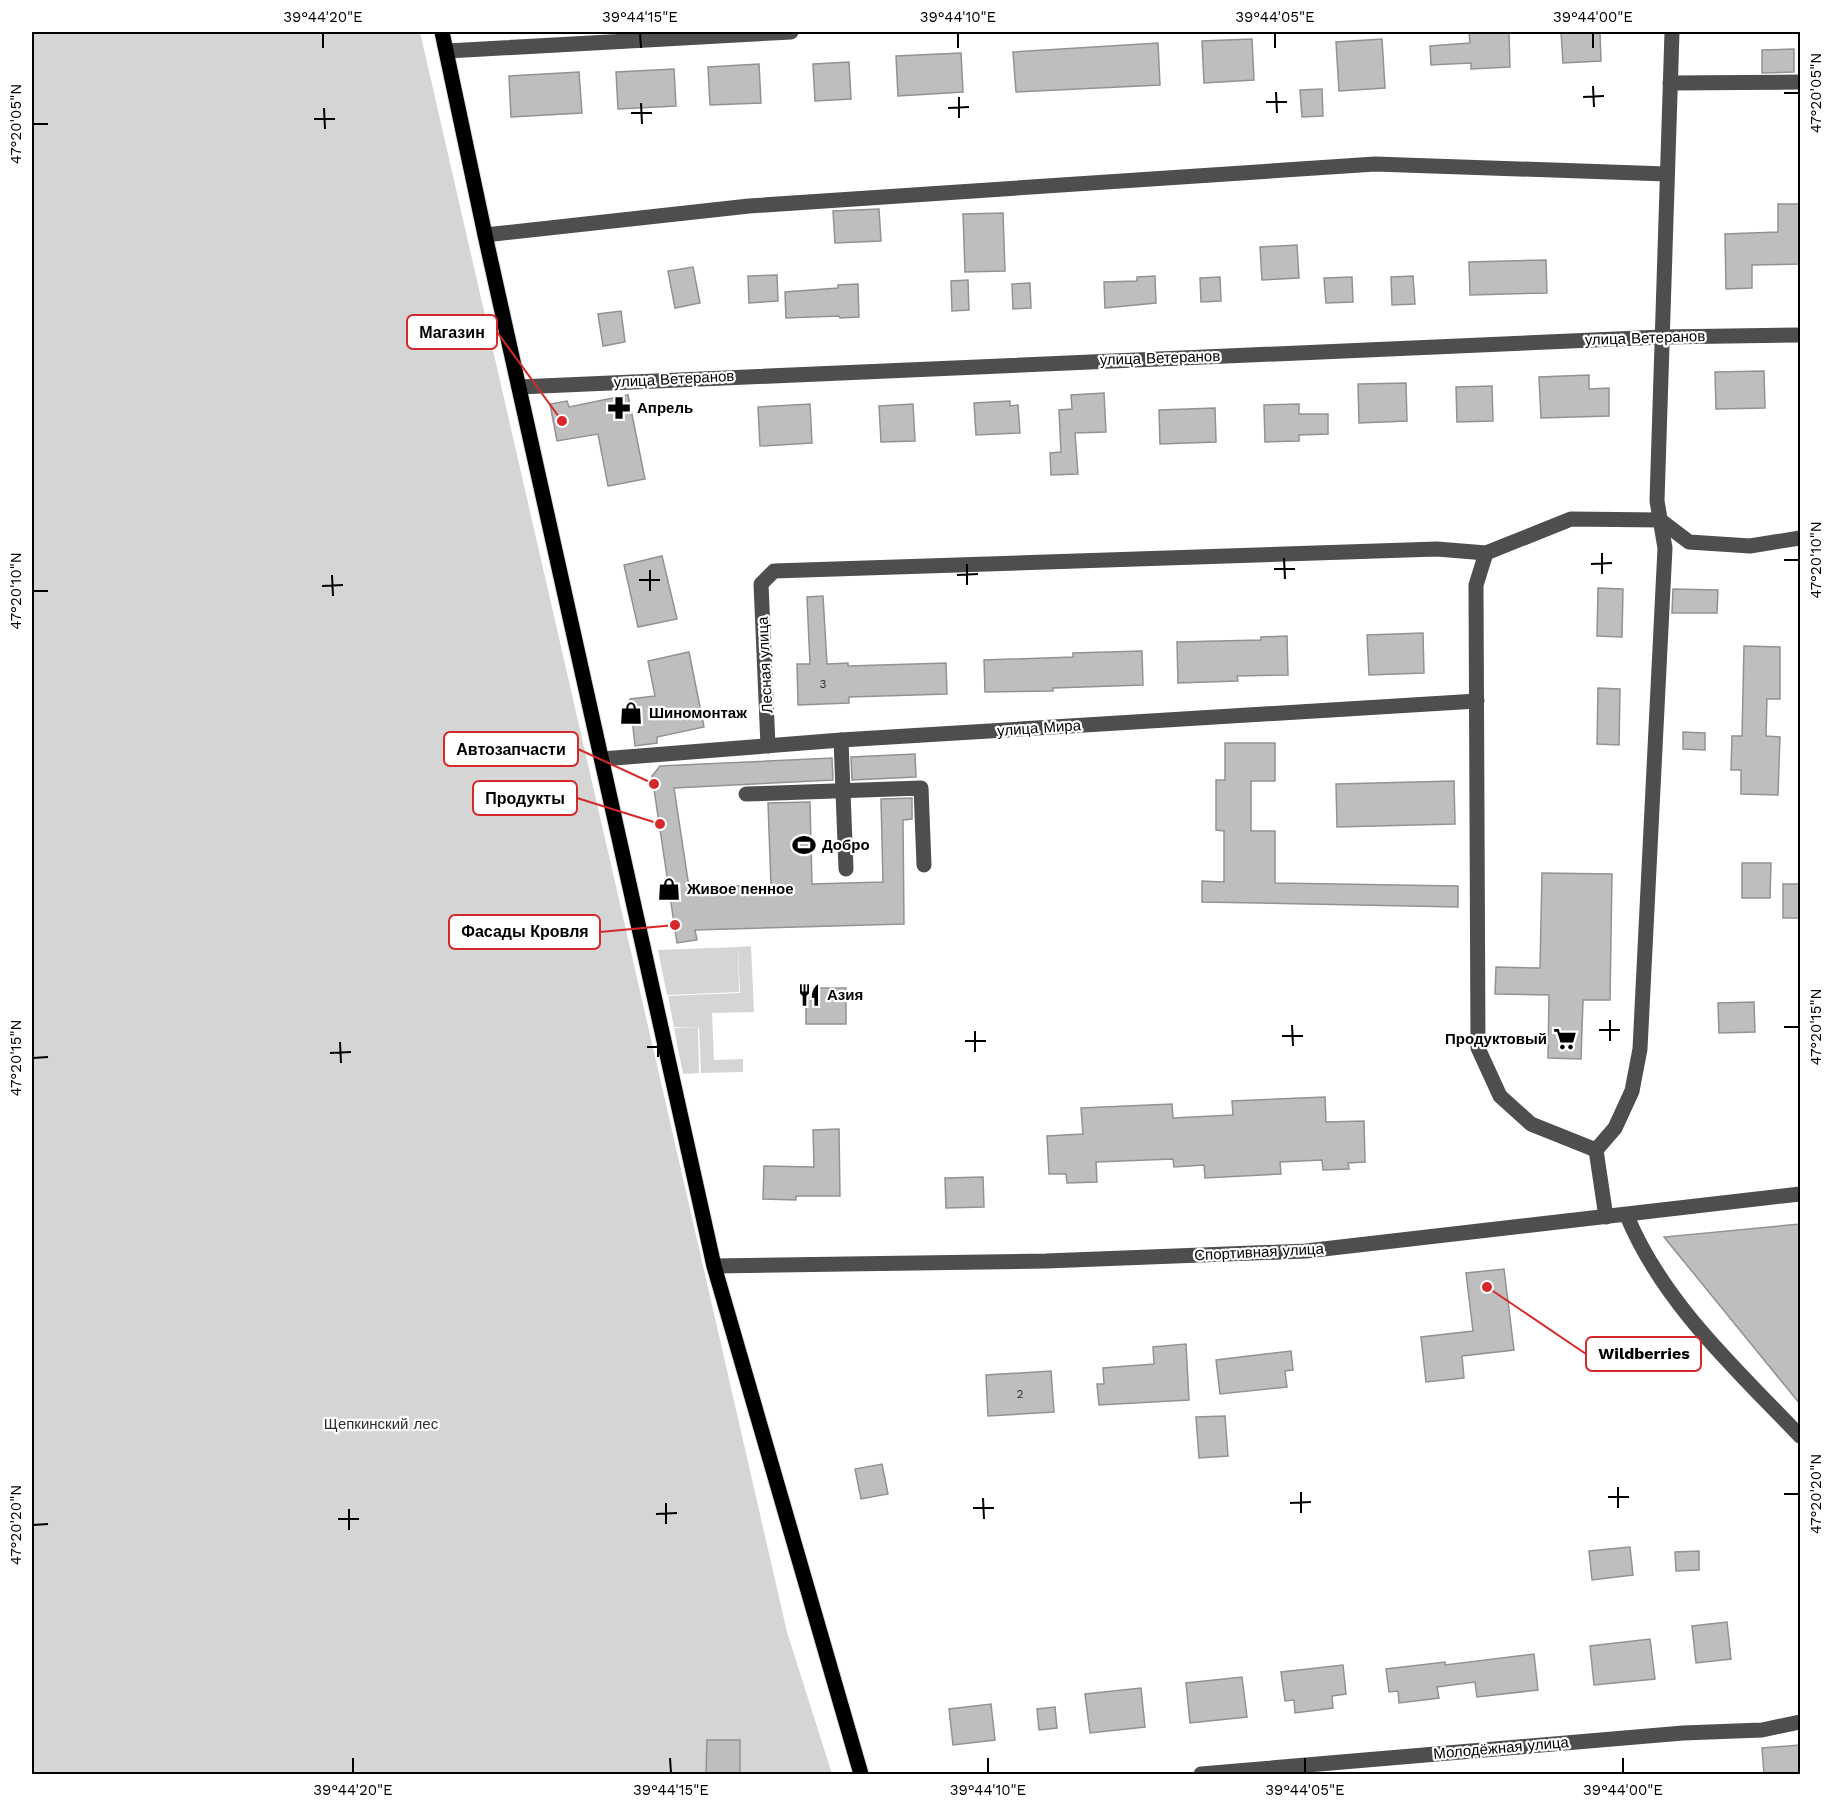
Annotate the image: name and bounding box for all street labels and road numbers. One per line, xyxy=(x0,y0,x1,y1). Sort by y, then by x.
street label: улица Ветеранов xyxy=(1584,327,1706,349)
street label: улица Ветеранов xyxy=(1099,347,1221,369)
street label: улица Ветеранов xyxy=(613,367,735,391)
street label: Лесная улица xyxy=(753,616,777,714)
street label: улица Мира xyxy=(997,716,1082,740)
street label: Спортивная улица xyxy=(1194,1240,1325,1264)
street label: Молодёжная улица xyxy=(1433,1733,1570,1763)

